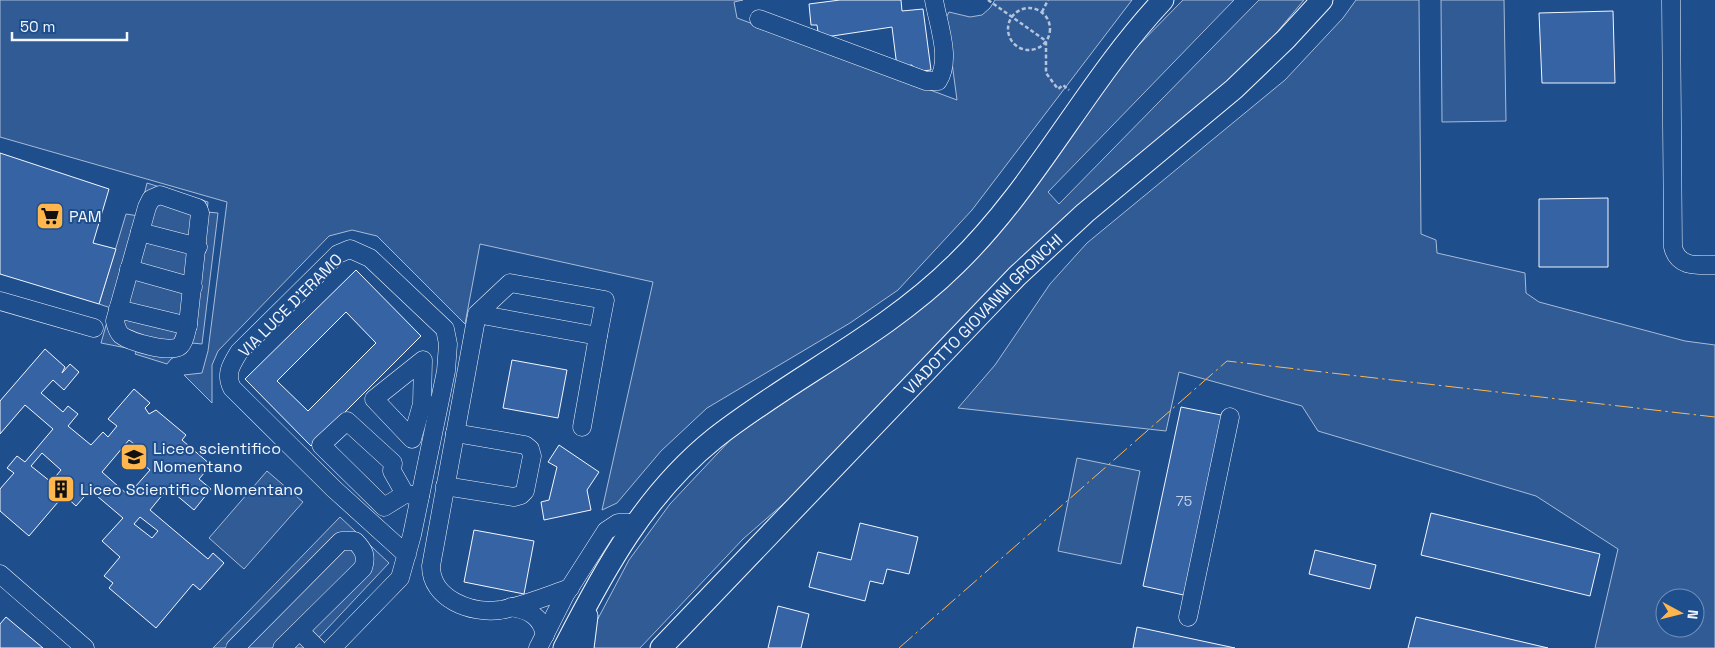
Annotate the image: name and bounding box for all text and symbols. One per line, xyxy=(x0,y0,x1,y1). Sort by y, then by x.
scale bar xyxy=(12,10,128,42)
text: 50 m xyxy=(20,17,55,36)
supermarket icon: PAM xyxy=(35,201,65,231)
place label: PAM xyxy=(69,206,102,227)
street label: VIADOTTO GIOVANNI GRONCHI xyxy=(899,229,1067,399)
street label: VIA LUCE D'ERAMO xyxy=(234,249,347,362)
place label: Liceo scientifico Nomentano xyxy=(153,438,281,477)
school or university icon: Liceo scientifico Nomentano xyxy=(119,442,149,472)
building icon: Liceo Scientifico Nomentano xyxy=(46,474,76,504)
place label: Liceo Scientifico Nomentano xyxy=(80,479,303,500)
house number: 75 xyxy=(1176,492,1192,510)
north arrow xyxy=(1655,588,1705,638)
text: N xyxy=(1683,609,1702,620)

